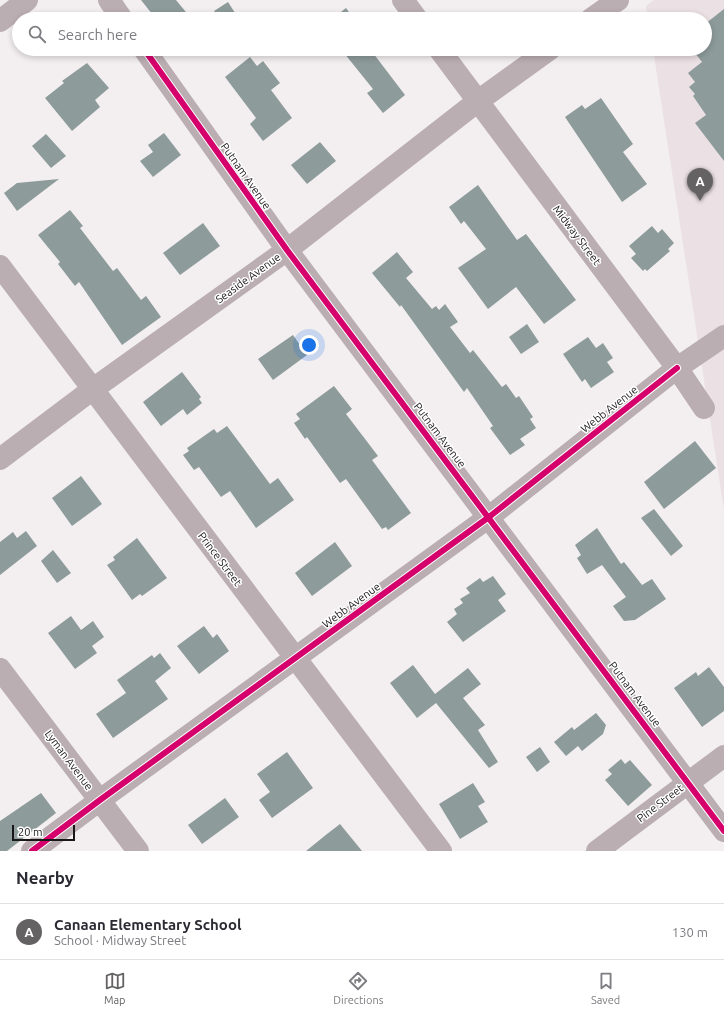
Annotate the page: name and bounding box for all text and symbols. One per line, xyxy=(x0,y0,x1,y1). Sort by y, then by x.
search box xyxy=(12,12,712,56)
icon: search xyxy=(26,23,48,45)
text: Search here xyxy=(58,26,137,43)
street label: Putnam Avenue xyxy=(219,141,273,211)
pin: A xyxy=(687,168,713,201)
street label: Midway Street xyxy=(551,203,604,268)
street label: Seaside Avenue xyxy=(213,251,283,305)
your location xyxy=(299,335,319,355)
street label: Webb Avenue xyxy=(578,383,640,435)
street label: Putnam Avenue xyxy=(412,400,468,470)
street label: Prince Street xyxy=(196,530,244,589)
street label: Webb Avenue xyxy=(320,580,382,630)
street label: Putnam Avenue xyxy=(607,659,663,729)
street label: Lyman Avenue xyxy=(43,728,95,792)
street label: Pine Street xyxy=(634,781,686,824)
scale bar xyxy=(12,823,75,842)
text: 20 m xyxy=(18,826,42,838)
text: Nearby xyxy=(16,868,74,887)
text: Canaan Elementary School xyxy=(54,916,241,933)
text: A xyxy=(24,925,34,939)
text: 130 m xyxy=(672,925,708,939)
text: School · Midway Street xyxy=(54,933,186,947)
tab: Map xyxy=(104,970,126,1006)
tab: Directions xyxy=(333,970,383,1006)
tab: Saved xyxy=(591,970,620,1006)

